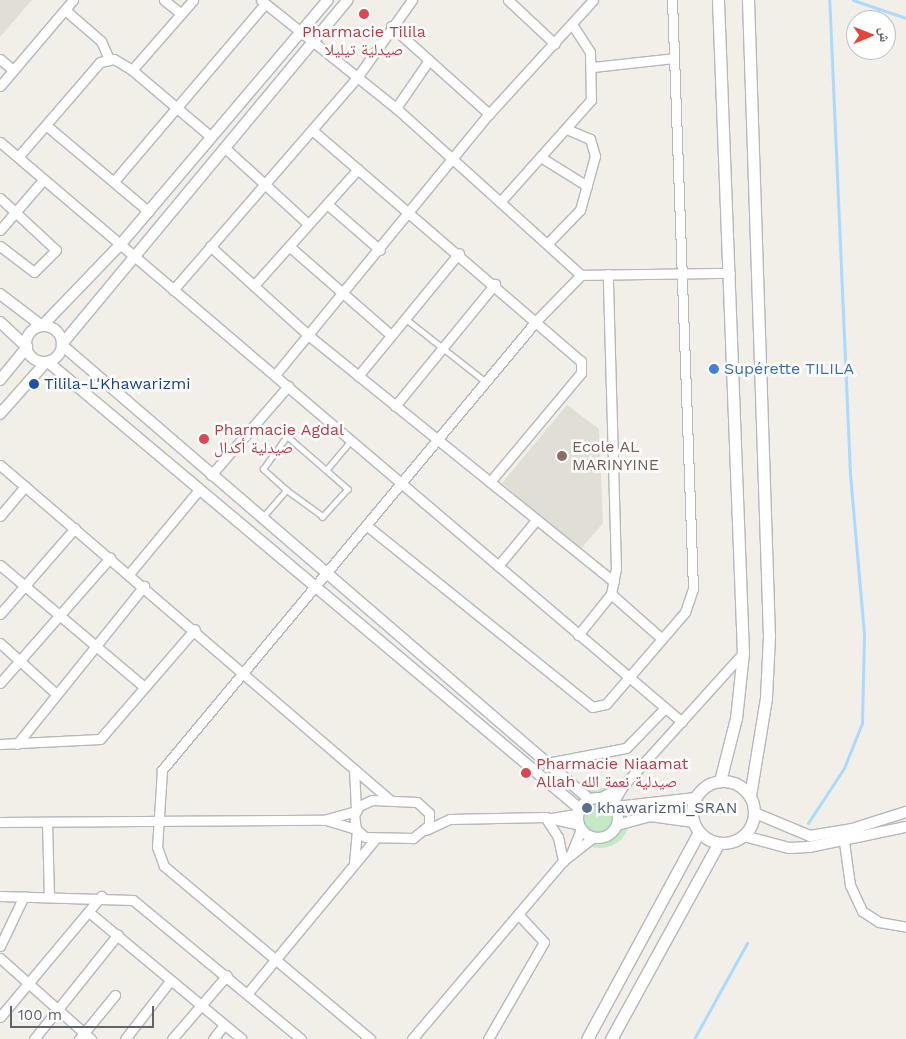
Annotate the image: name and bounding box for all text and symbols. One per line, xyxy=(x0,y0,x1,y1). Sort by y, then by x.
marker: Pharmacie Tilila صيدلية تيليلا xyxy=(358,8,370,20)
north arrow xyxy=(846,10,896,60)
place label: Pharmacie Tilila صيدلية تيليلا xyxy=(302,22,426,60)
text: ش xyxy=(877,27,893,42)
place label: Supérette TILILA xyxy=(724,359,854,379)
marker: Supérette TILILA xyxy=(708,363,720,375)
place label: Tilila-L'Khawarizmi xyxy=(44,374,190,394)
marker: Tilila-L'Khawarizmi xyxy=(28,378,40,390)
place label: Pharmacie Agdal صيدلية أكدال xyxy=(214,420,345,458)
marker: Pharmacie Agdal صيدلية أكدال xyxy=(198,433,210,445)
place label: Ecole AL MARINYINE xyxy=(572,437,659,475)
marker: Ecole AL MARINYINE xyxy=(556,450,568,462)
place label: Pharmacie Niaamat Allah صيدلية نعمة الله xyxy=(536,754,688,792)
marker: Pharmacie Niaamat Allah صيدلية نعمة الله xyxy=(520,767,532,779)
place label: khawarizmi_SRAN xyxy=(597,798,737,818)
marker: khawarizmi_SRAN xyxy=(581,802,593,814)
scale bar xyxy=(12,996,156,1028)
text: 100 m xyxy=(18,1006,62,1024)

